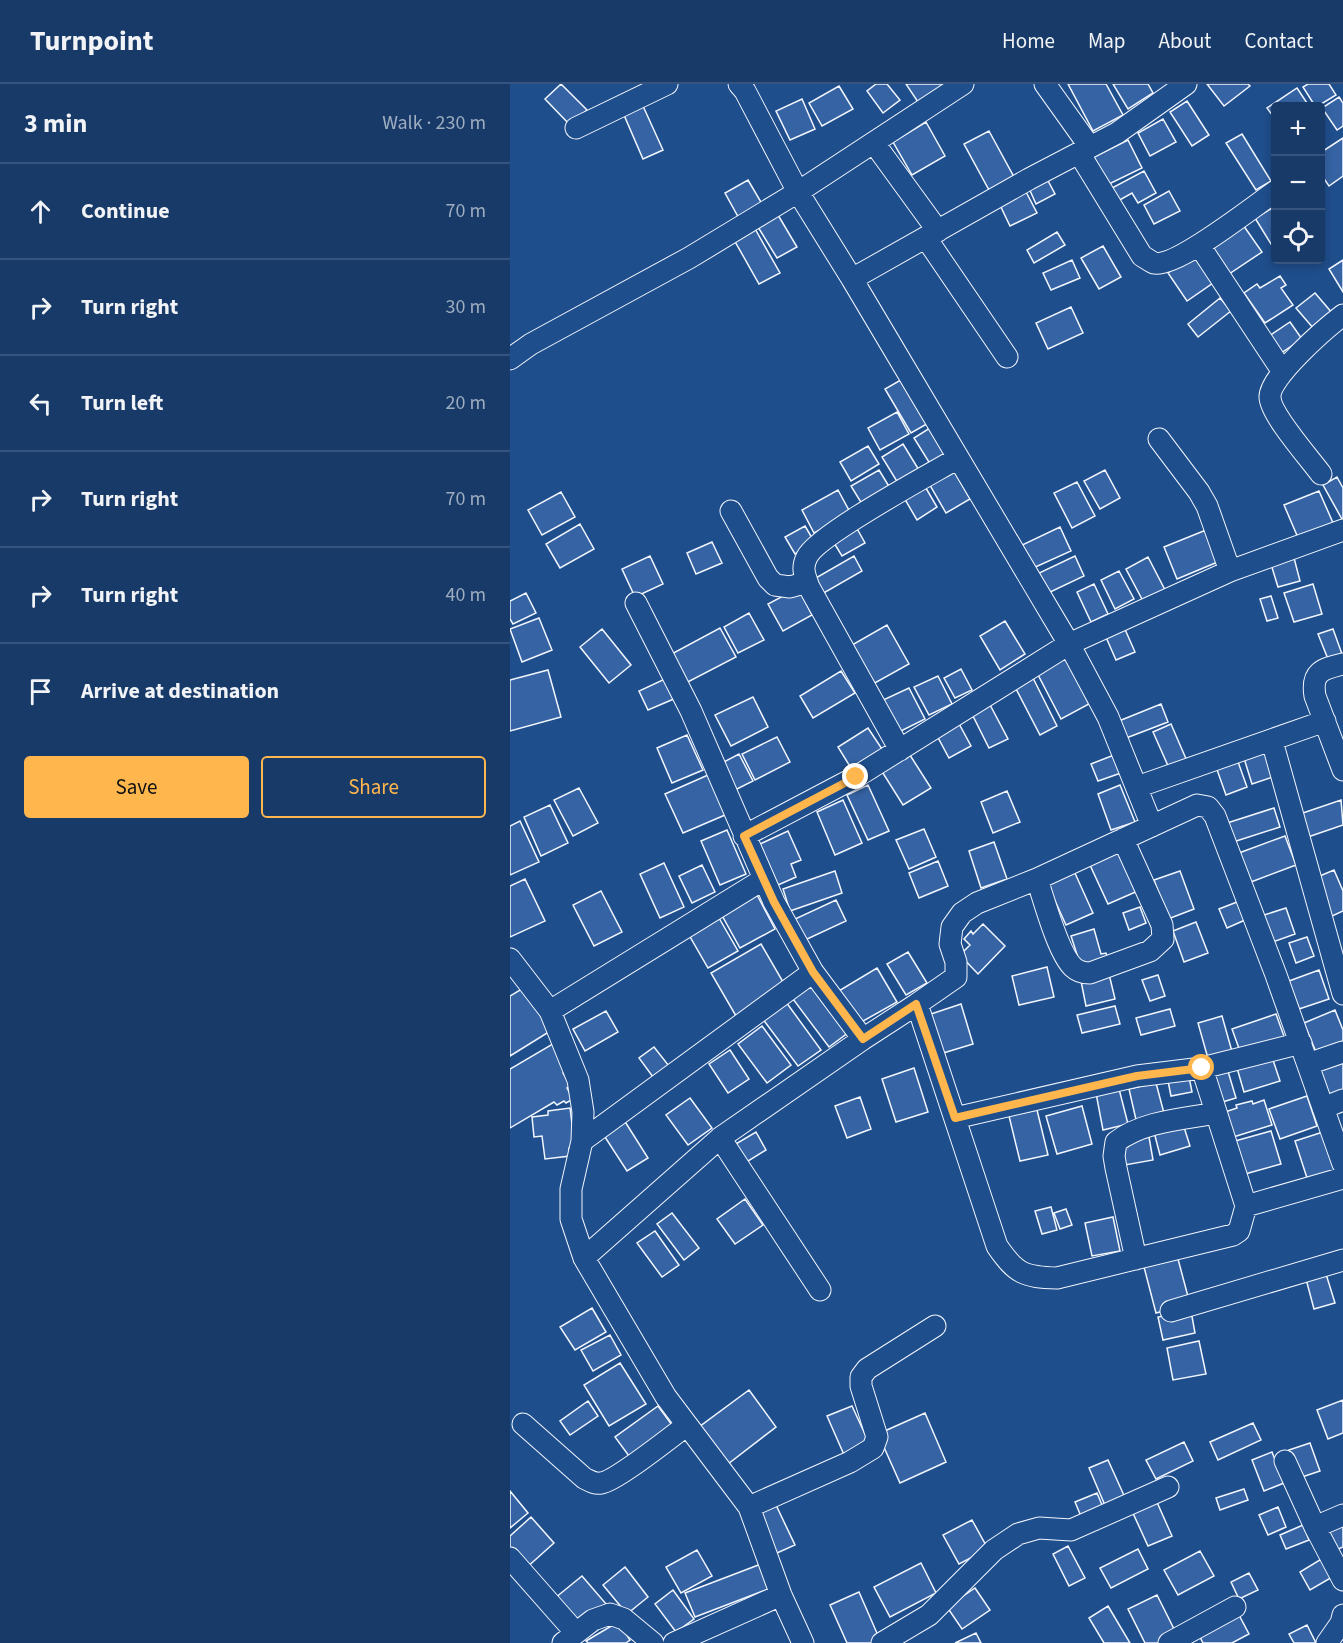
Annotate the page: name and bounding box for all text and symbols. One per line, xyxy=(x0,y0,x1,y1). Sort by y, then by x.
text: Turnpoint xyxy=(30,21,154,61)
text: Home xyxy=(1002,26,1055,56)
text: Map xyxy=(1088,26,1126,56)
text: About xyxy=(1159,26,1211,56)
text: Contact xyxy=(1244,26,1313,56)
map controls xyxy=(1271,102,1325,264)
button: + xyxy=(1271,102,1325,156)
text: 3 min xyxy=(24,105,87,142)
text: Walk · 230 m xyxy=(382,109,486,137)
button: − xyxy=(1271,156,1325,210)
icon: ahead xyxy=(24,195,57,228)
text: Continue xyxy=(81,195,170,227)
text: 70 m xyxy=(446,197,486,225)
button: locate xyxy=(1271,210,1325,264)
icon: right xyxy=(24,291,57,324)
text: Turn right xyxy=(81,291,178,323)
text: 30 m xyxy=(446,293,486,321)
icon: left xyxy=(24,387,57,420)
text: Turn left xyxy=(81,387,163,419)
text: 20 m xyxy=(446,389,486,417)
icon: right xyxy=(24,483,57,516)
text: Turn right xyxy=(81,483,178,515)
text: 70 m xyxy=(446,485,486,513)
icon: right xyxy=(24,579,57,612)
text: Turn right xyxy=(81,579,178,611)
text: 40 m xyxy=(446,581,486,609)
icon: arrive xyxy=(24,675,57,708)
text: Arrive at destination xyxy=(81,675,279,707)
button: Save xyxy=(24,756,249,818)
button: Share xyxy=(261,756,486,818)
route end xyxy=(842,763,868,789)
route start xyxy=(1188,1054,1214,1080)

